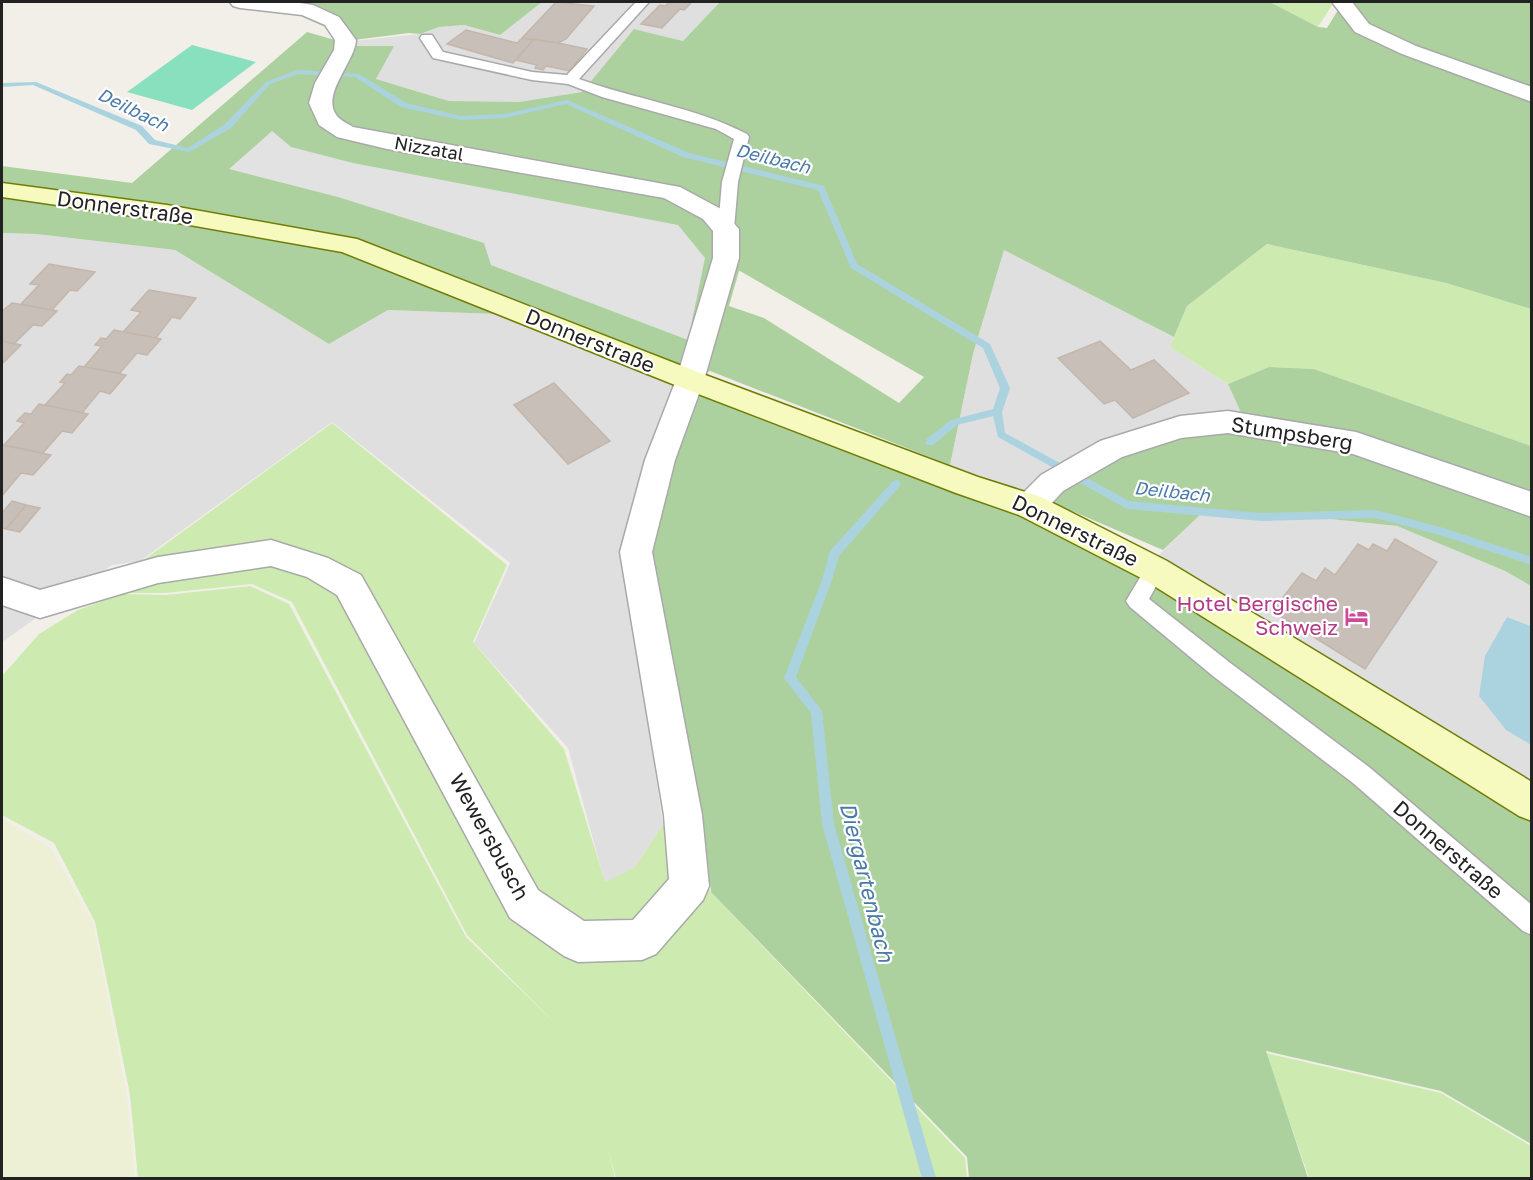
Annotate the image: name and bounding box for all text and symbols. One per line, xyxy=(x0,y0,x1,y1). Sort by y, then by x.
water label: Deilbach xyxy=(95,83,173,136)
street label: Nizzatal xyxy=(393,131,466,165)
water label: Deilbach xyxy=(734,138,814,178)
street label: Donnerstraße xyxy=(55,185,195,229)
street label: Donnerstraße xyxy=(522,302,659,378)
street label: Stumpsberg xyxy=(1230,411,1355,455)
water label: Deilbach xyxy=(1133,476,1212,506)
street label: Donnerstraße xyxy=(1008,488,1143,572)
place label: Hotel Bergische Schweiz xyxy=(1176,590,1338,640)
hotel icon: Hotel Bergische Schweiz xyxy=(1343,603,1369,629)
street label: Wewersbusch xyxy=(444,769,535,904)
street label: Donnerstraße xyxy=(1388,794,1509,904)
water label: Diergartenbach xyxy=(835,799,901,966)

